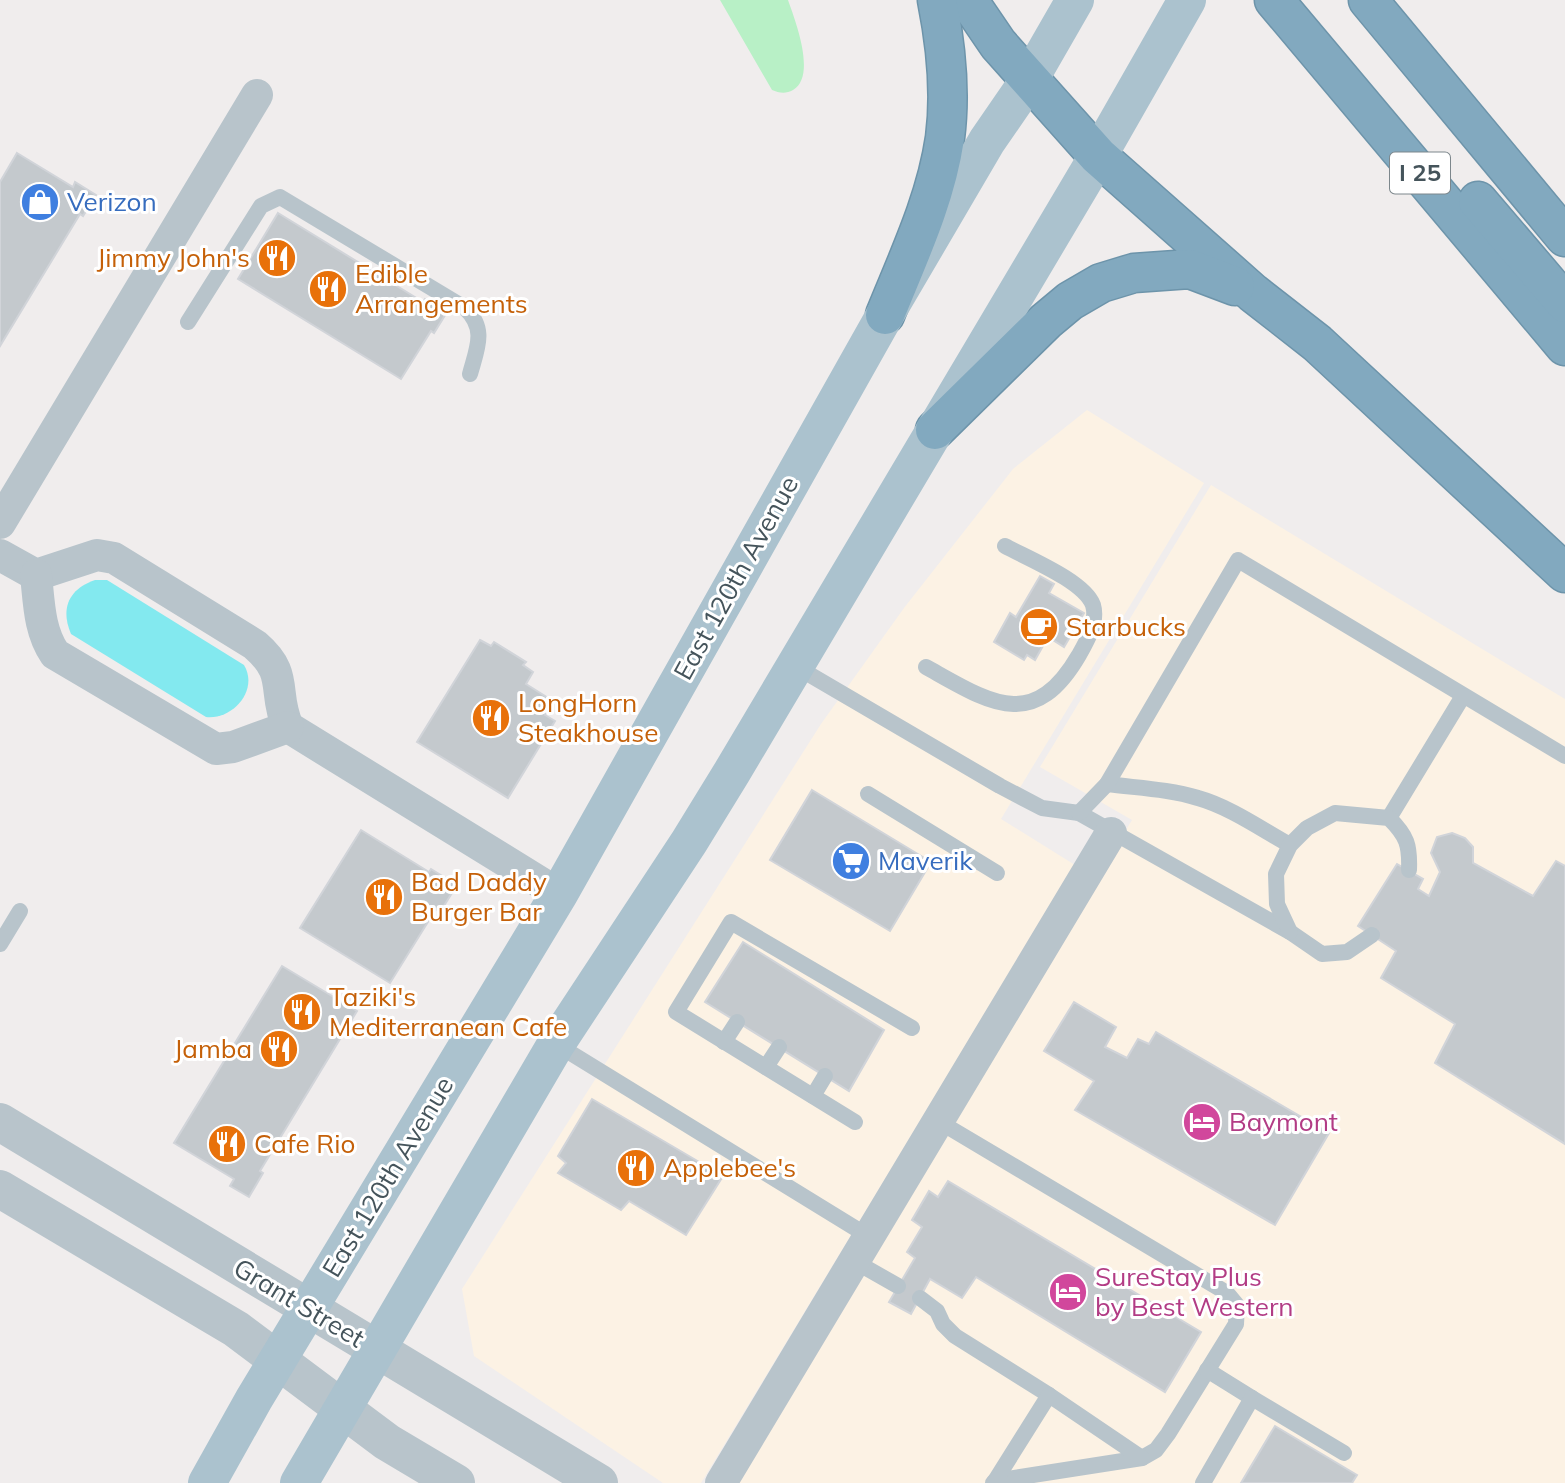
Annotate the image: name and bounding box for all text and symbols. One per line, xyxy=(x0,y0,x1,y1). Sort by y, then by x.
road number: I 25 xyxy=(1390,153,1450,194)
shop icon: Verizon xyxy=(19,181,61,223)
place label: Verizon xyxy=(67,185,157,218)
restaurant icon: Jimmy John's xyxy=(256,237,298,279)
place label: Jimmy John's xyxy=(97,241,250,274)
place label: Edible Arrangements xyxy=(355,257,528,320)
restaurant icon: Edible Arrangements xyxy=(307,268,349,310)
street label: East 120th Avenue xyxy=(666,470,805,685)
cafe icon: Starbucks xyxy=(1018,606,1060,648)
place label: Starbucks xyxy=(1066,610,1186,643)
place label: LongHorn Steakhouse xyxy=(518,686,658,749)
restaurant icon: LongHorn Steakhouse xyxy=(470,697,512,739)
supermarket icon: Maverik xyxy=(830,840,872,882)
place label: Maverik xyxy=(878,844,973,877)
place label: Bad Daddy Burger Bar xyxy=(411,865,547,928)
restaurant icon: Bad Daddy Burger Bar xyxy=(363,876,405,918)
place label: Taziki's Mediterranean Cafe xyxy=(329,980,567,1043)
restaurant icon: Taziki's Mediterranean Cafe xyxy=(281,991,323,1033)
restaurant icon: Jamba xyxy=(258,1028,300,1070)
place label: Jamba xyxy=(174,1032,252,1065)
street label: East 120th Avenue xyxy=(315,1071,460,1283)
hotel icon: Baymont xyxy=(1181,1101,1223,1143)
place label: Baymont xyxy=(1229,1105,1338,1138)
restaurant icon: Cafe Rio xyxy=(206,1123,248,1165)
place label: Cafe Rio xyxy=(254,1127,355,1160)
restaurant icon: Applebee's xyxy=(615,1147,657,1189)
place label: Applebee's xyxy=(663,1151,796,1184)
street label: Grant Street xyxy=(228,1251,371,1355)
place label: SureStay Plus by Best Western xyxy=(1095,1260,1294,1323)
hotel icon: SureStay Plus by Best Western xyxy=(1047,1271,1089,1313)

